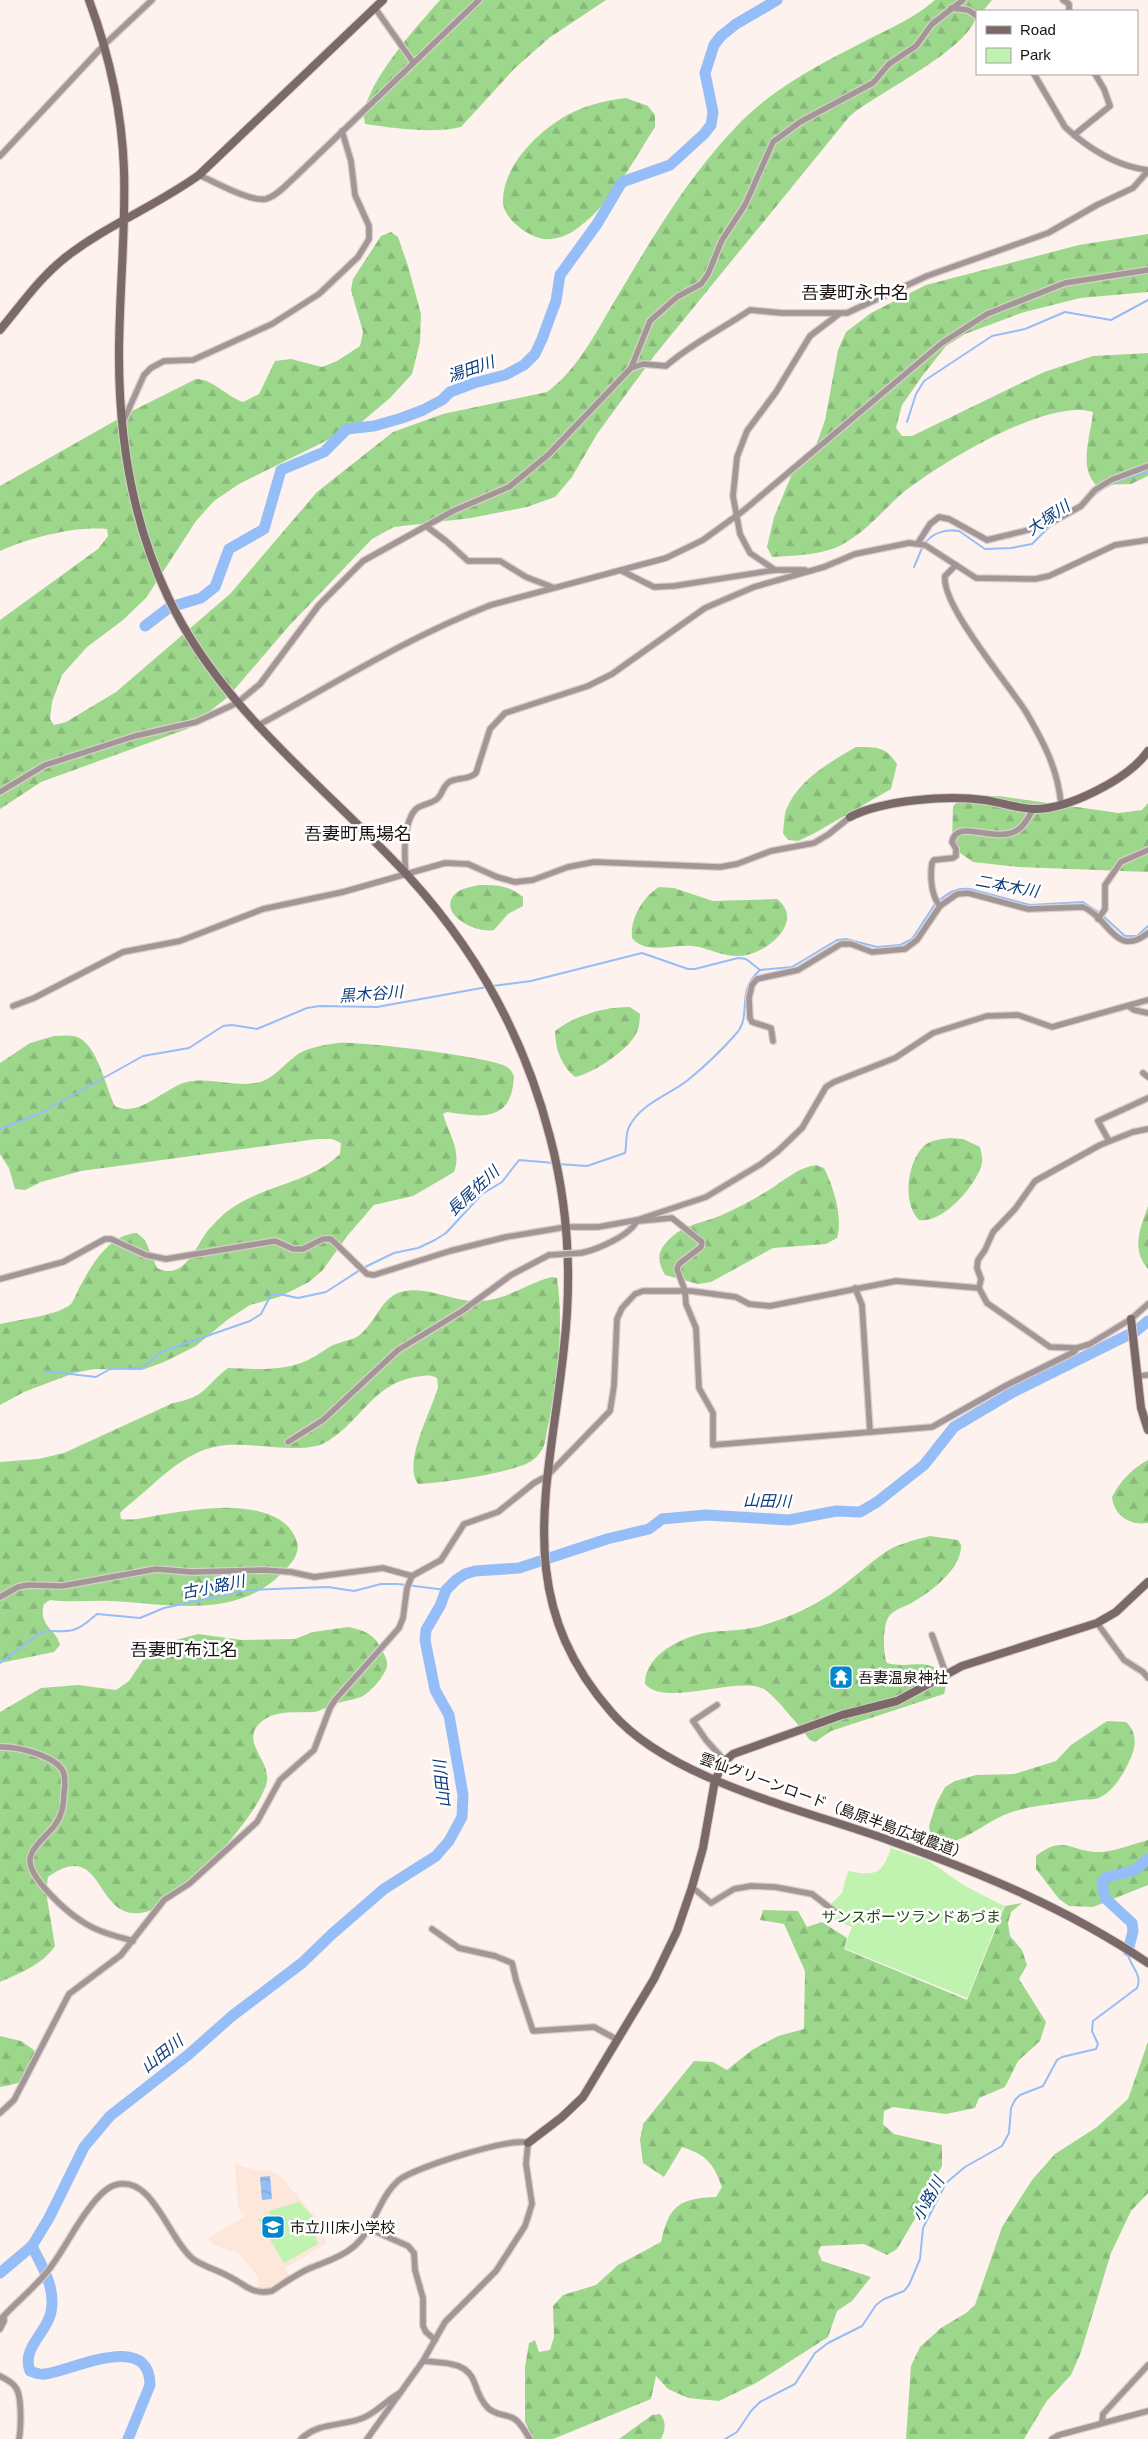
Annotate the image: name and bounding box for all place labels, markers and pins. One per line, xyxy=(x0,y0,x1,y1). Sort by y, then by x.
temple icon: 吾妻温泉神社 xyxy=(828,1664,854,1690)
place label: 吾妻温泉神社 xyxy=(858,1669,948,1686)
school or university icon: 市立川床小学校 xyxy=(260,2214,286,2240)
place label: 市立川床小学校 xyxy=(290,2219,395,2236)

